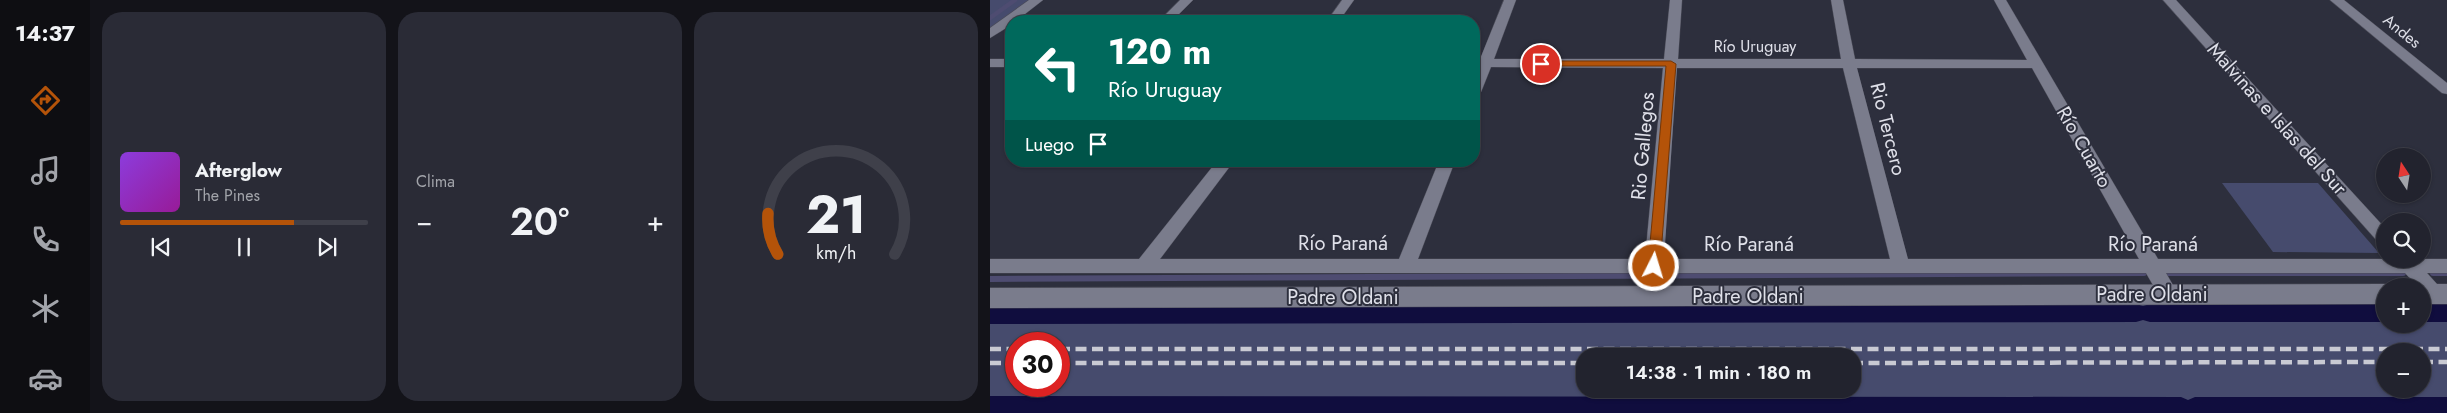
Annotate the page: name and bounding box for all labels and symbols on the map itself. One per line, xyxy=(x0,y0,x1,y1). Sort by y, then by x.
street label: Andes xyxy=(2378,9,2426,53)
street label: Río Uruguay xyxy=(1714,35,1797,58)
street label: Malvinas e Islas del Sur xyxy=(2200,36,2354,202)
pin xyxy=(1520,43,1562,85)
street label: Rio Tercero xyxy=(1862,79,1914,179)
street label: Rio Gallegos xyxy=(1624,91,1662,201)
street label: Río Cuarto xyxy=(2049,101,2119,193)
north arrow xyxy=(2376,148,2431,202)
street label: Río Paraná xyxy=(1298,229,1388,258)
street label: Río Paraná xyxy=(1704,230,1794,259)
street label: Río Paraná xyxy=(2108,230,2198,259)
position arrow xyxy=(1627,239,1679,291)
street label: Padre Oldani xyxy=(2096,280,2208,309)
street label: Padre Oldani xyxy=(1692,282,1804,311)
street label: Padre Oldani xyxy=(1287,283,1399,312)
speed limit sign: 30 xyxy=(1005,332,1070,397)

